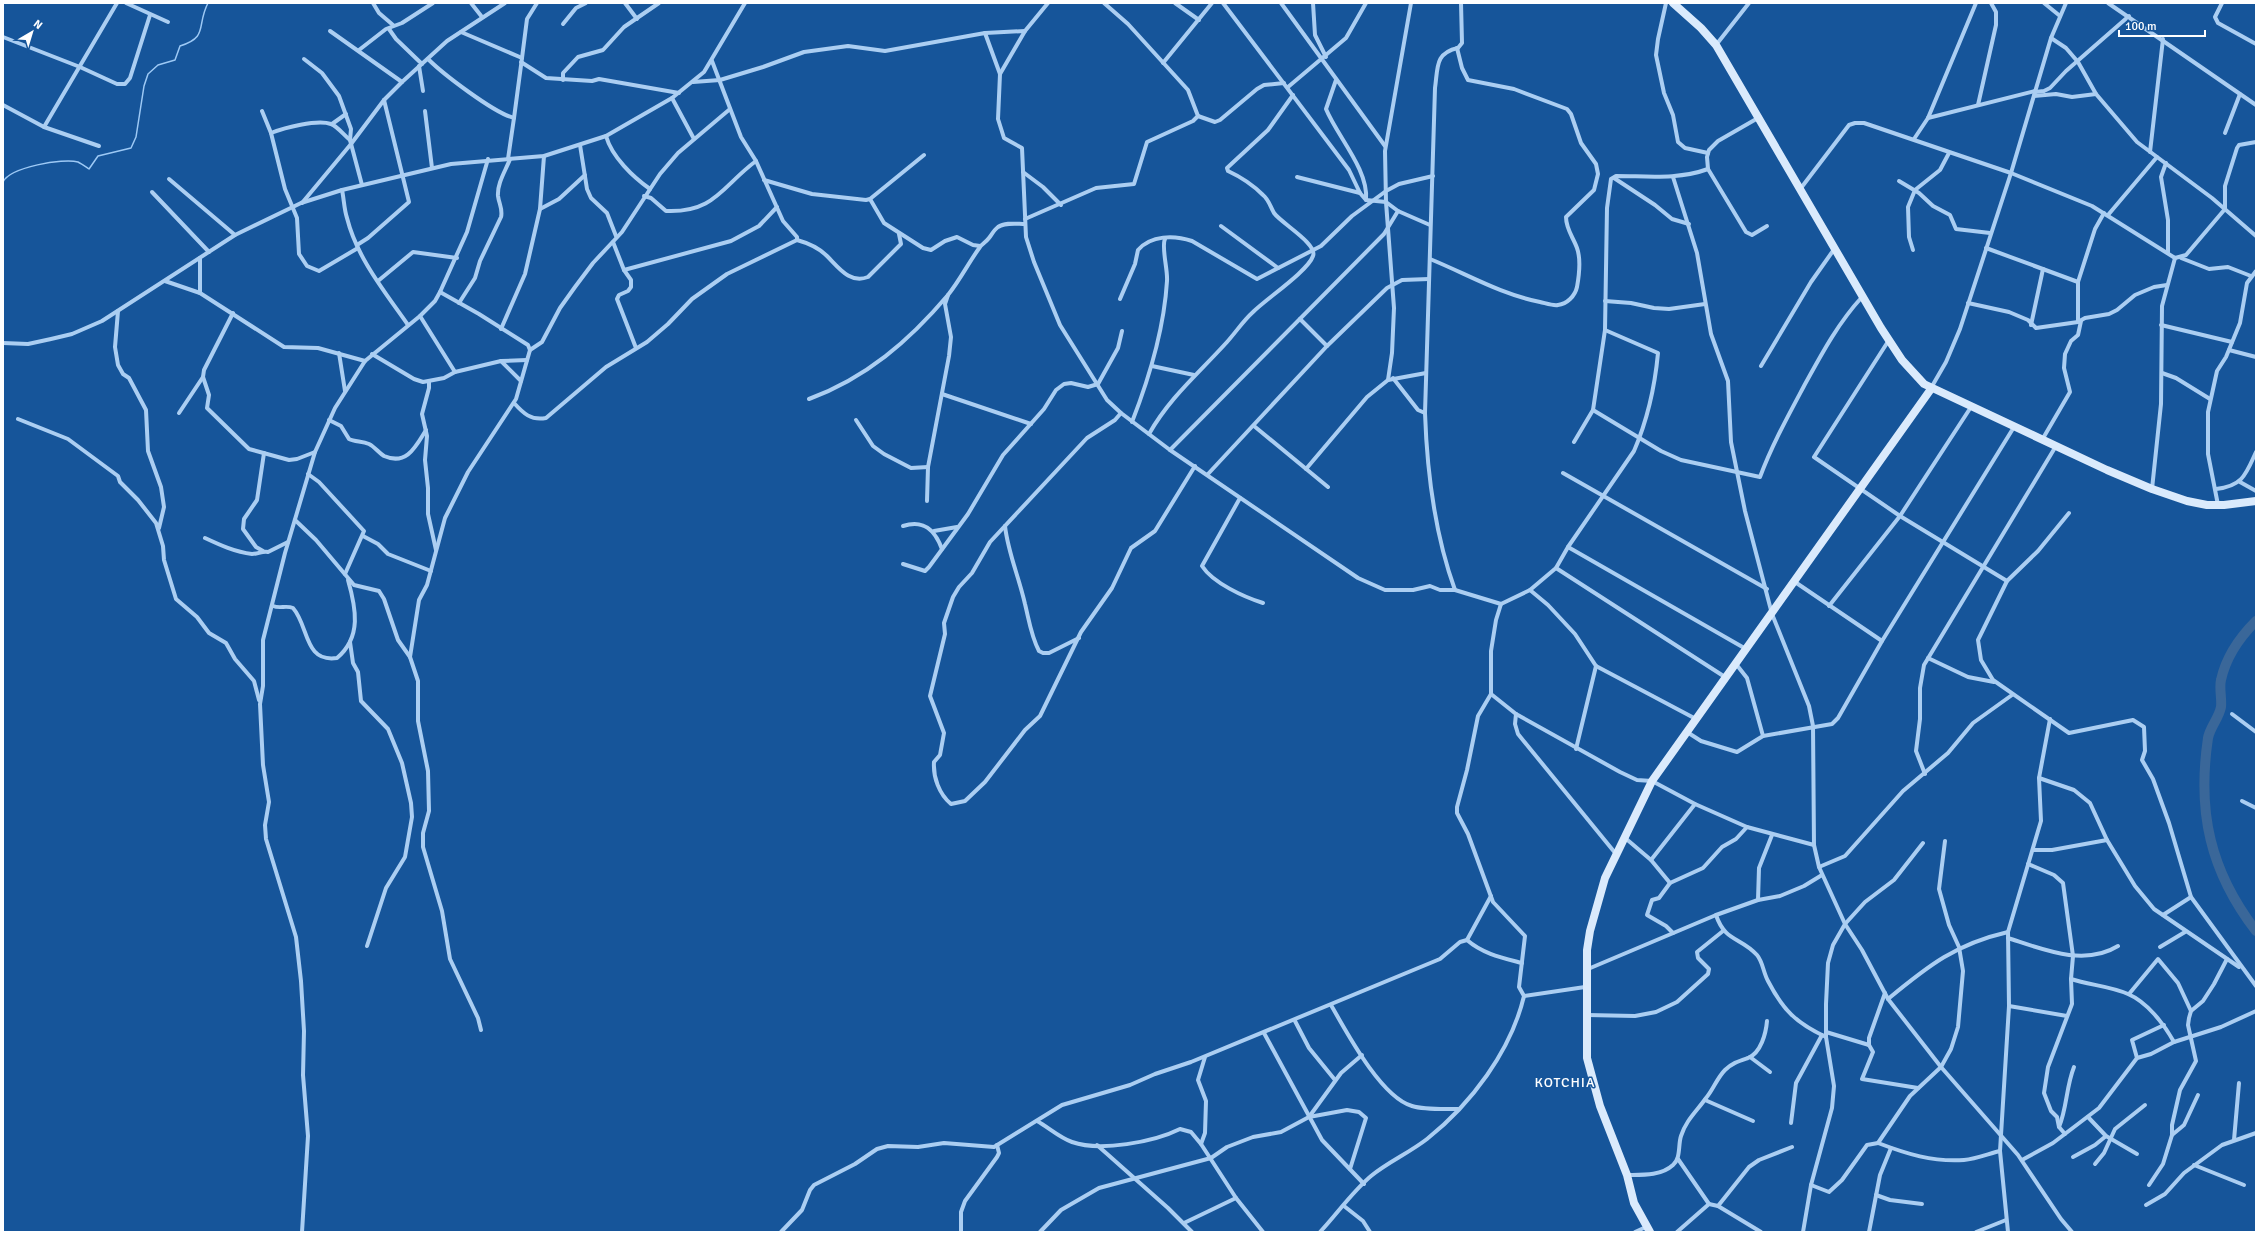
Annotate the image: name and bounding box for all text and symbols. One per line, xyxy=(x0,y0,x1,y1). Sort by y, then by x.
north arrow xyxy=(12,12,52,52)
scale bar xyxy=(2119,12,2205,38)
text: N xyxy=(31,17,45,32)
text: 100 m xyxy=(2125,19,2157,34)
district label: KOTCHIA xyxy=(1534,1074,1596,1091)

